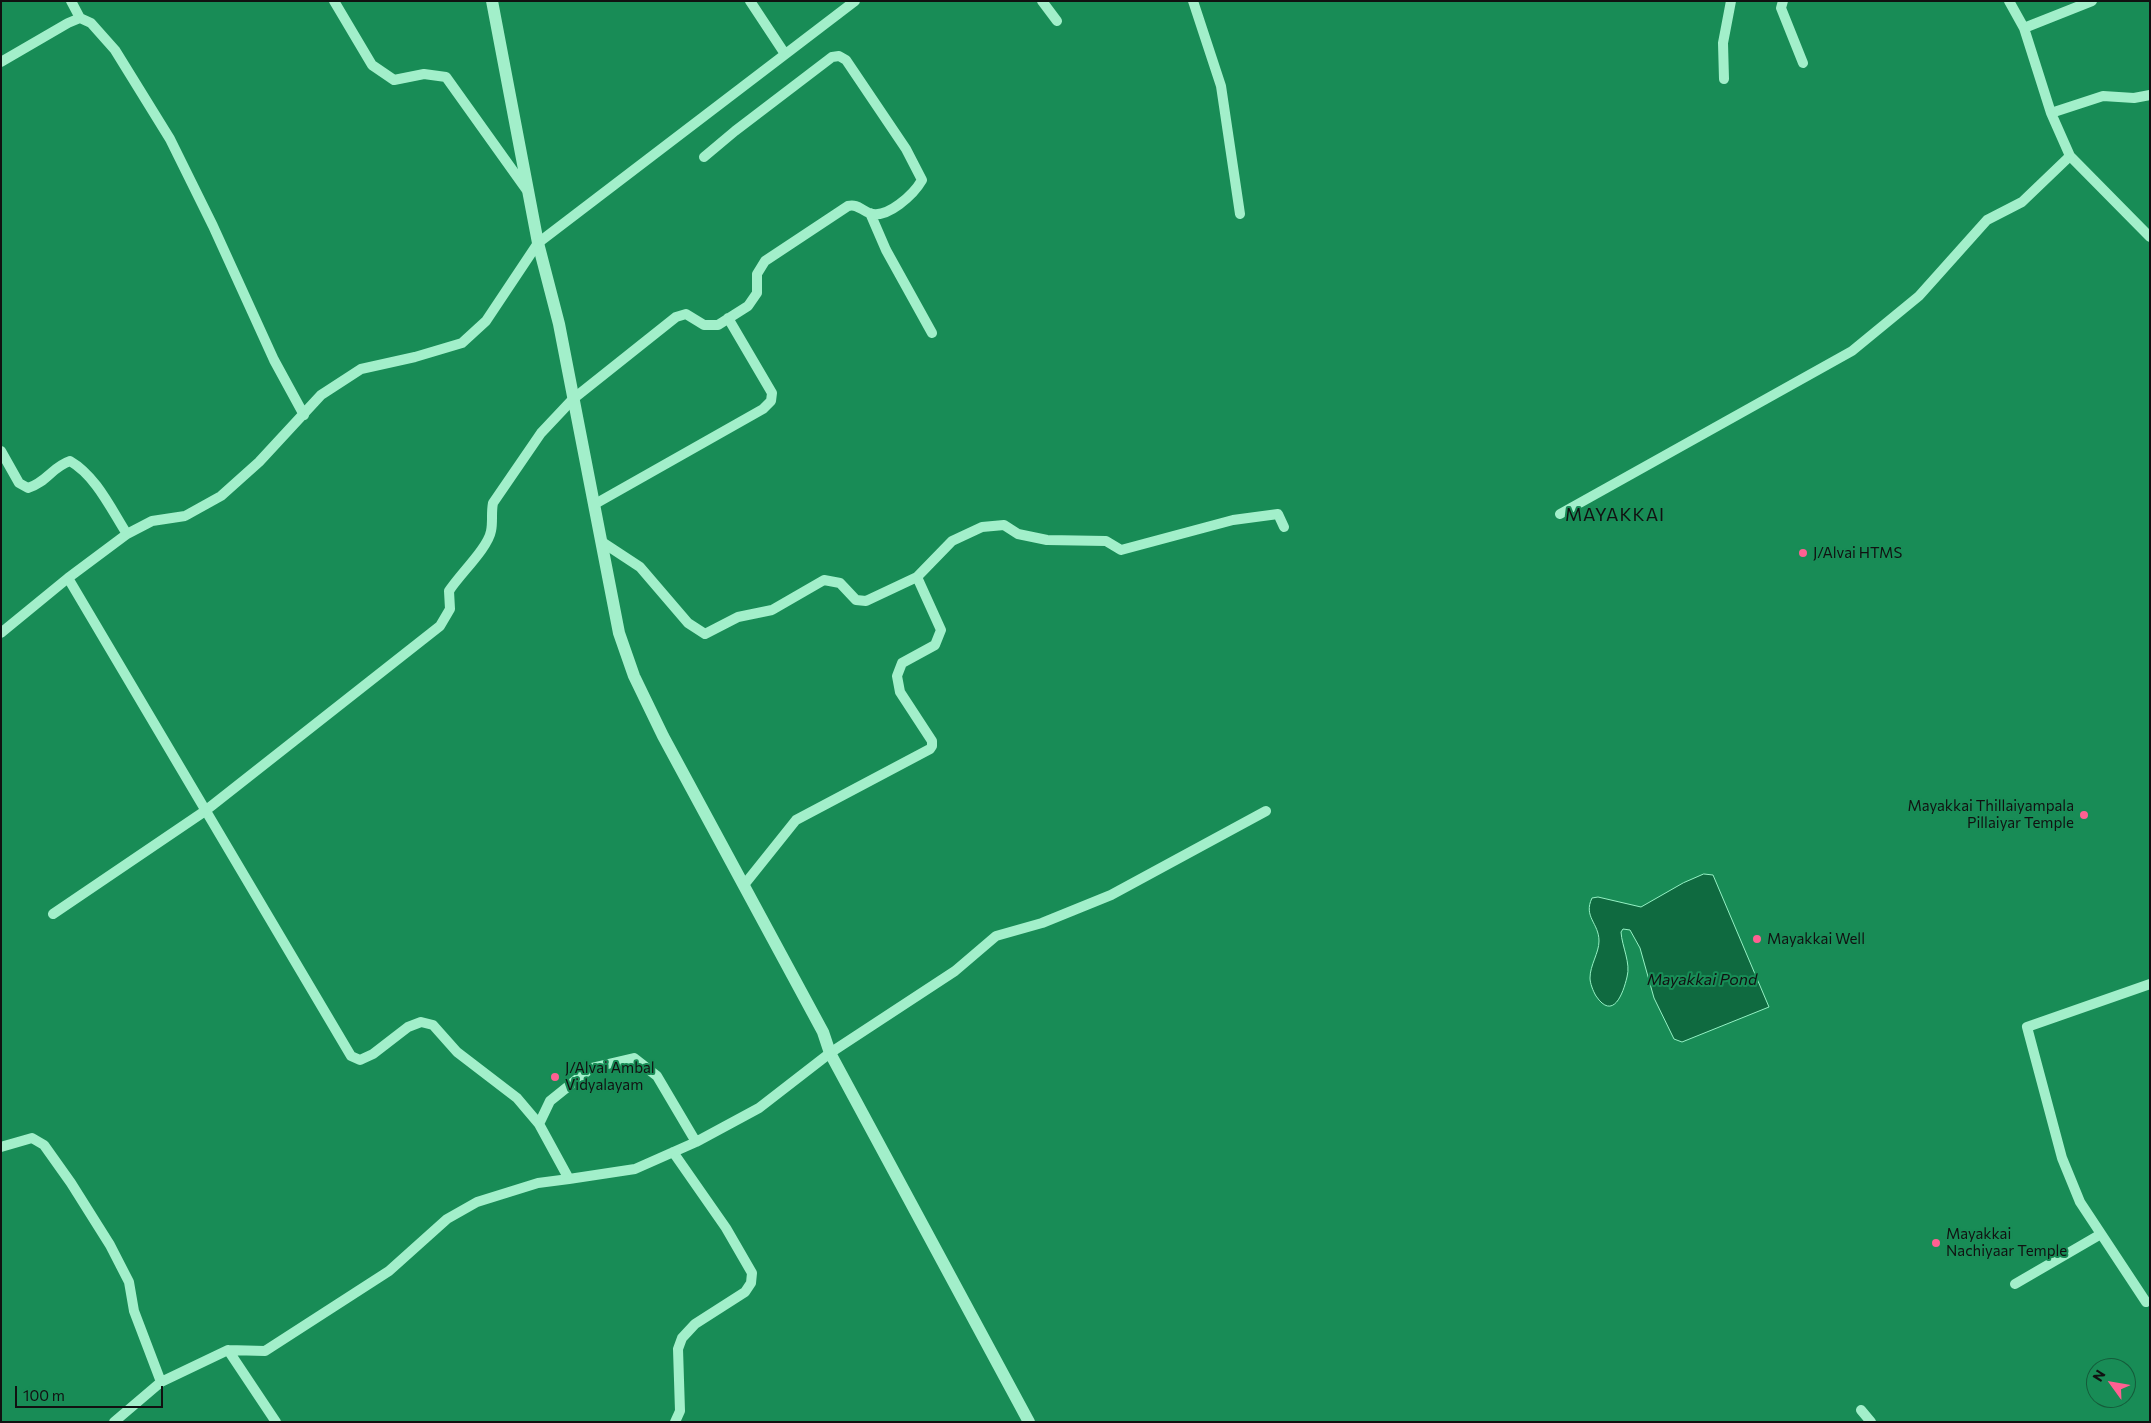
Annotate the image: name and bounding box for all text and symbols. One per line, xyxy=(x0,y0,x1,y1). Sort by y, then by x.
district label: MAYAKKAI xyxy=(1564,504,1666,526)
place label: J/Alvai HTMS xyxy=(1813,544,1902,562)
marker: J/Alvai HTMS xyxy=(1797,547,1809,559)
place label: Mayakkai Thillaiyampala Pillaiyar Temple xyxy=(1908,797,2074,832)
marker: Mayakkai Thillaiyampala Pillaiyar Temple xyxy=(2078,809,2090,821)
place label: Mayakkai Well xyxy=(1767,930,1865,948)
marker: Mayakkai Well xyxy=(1751,933,1763,945)
water label: Mayakkai Pond xyxy=(1647,970,1757,990)
place label: J/Alvai Ambal Vidyalayam xyxy=(565,1059,655,1094)
marker: J/Alvai Ambal Vidyalayam xyxy=(549,1071,561,1083)
place label: Mayakkai Nachiyaar Temple xyxy=(1946,1225,2067,1260)
marker: Mayakkai Nachiyaar Temple xyxy=(1930,1237,1942,1249)
north arrow xyxy=(2086,1358,2136,1408)
text: N xyxy=(2089,1366,2109,1384)
scale bar xyxy=(18,1376,165,1408)
text: 100 m xyxy=(23,1386,65,1404)

